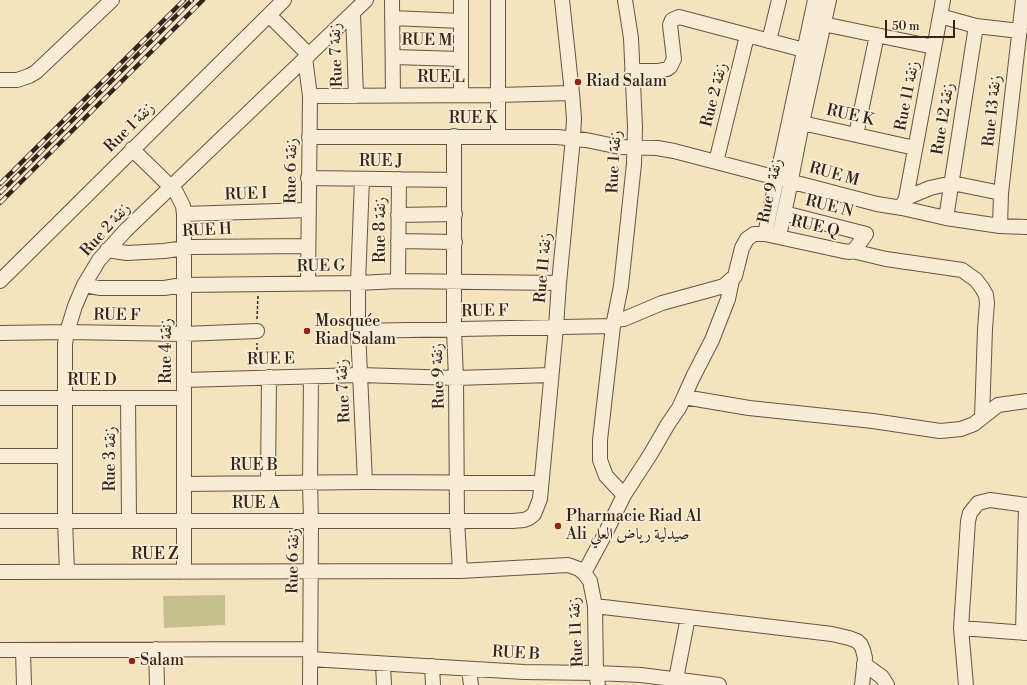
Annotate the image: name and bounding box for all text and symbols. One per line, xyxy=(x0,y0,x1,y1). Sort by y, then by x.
scale bar xyxy=(887,12,957,38)
text: 50 m xyxy=(892,19,920,34)
street label: Rue 7 زنقة xyxy=(326,22,348,88)
street label: RUE M xyxy=(401,31,453,51)
street label: Rue 11 زنقة xyxy=(892,59,924,133)
street label: Rue 2 زنقة xyxy=(698,61,732,129)
street label: RUE L xyxy=(417,68,465,88)
place label: Riad Salam xyxy=(586,72,667,92)
street label: Rue 13 زنقة xyxy=(980,74,1006,148)
marker: Riad Salam xyxy=(573,77,583,87)
street label: Rue 12 زنقة xyxy=(929,82,959,156)
street label: Rue 1 زنقة xyxy=(101,99,159,157)
street label: RUE K xyxy=(824,101,876,131)
street label: RUE K xyxy=(449,109,497,129)
street label: Rue 1 زنقة xyxy=(604,130,626,194)
street label: Rue 6 زنقة xyxy=(282,138,302,204)
street label: RUE J xyxy=(359,152,403,172)
street label: Rue 9 زنقة xyxy=(755,157,787,225)
street label: RUE M xyxy=(807,159,861,191)
street label: RUE I xyxy=(224,185,268,205)
street label: RUE N xyxy=(803,192,855,222)
street label: Rue 8 زنقة xyxy=(371,197,391,263)
street label: Rue 2 زنقة xyxy=(77,199,135,261)
street label: RUE Q xyxy=(789,212,841,242)
street label: RUE H xyxy=(182,220,232,242)
street label: Rue 11 زنقة xyxy=(531,232,557,304)
street label: RUE G xyxy=(297,257,345,277)
street label: RUE F xyxy=(461,302,509,322)
street label: RUE F xyxy=(93,306,141,326)
place label: Mosquée Riad Salam xyxy=(315,312,396,350)
street label: Rue 4 زنقة xyxy=(157,318,177,384)
marker: Mosquée Riad Salam xyxy=(302,326,312,336)
street label: Rue 9 زنقة xyxy=(428,343,450,409)
street label: RUE E xyxy=(247,350,295,370)
street label: Rue 7 زنقة xyxy=(333,358,355,424)
street label: RUE D xyxy=(67,371,117,391)
street label: Rue 3 زنقة xyxy=(101,426,121,492)
street label: RUE B xyxy=(230,456,278,476)
street label: RUE A xyxy=(232,494,280,514)
place label: Pharmacie Riad Al Ali صيدلية رياض العلي xyxy=(566,507,701,545)
marker: Pharmacie Riad Al Ali صيدلية رياض العلي xyxy=(553,521,563,531)
street label: Rue 6 زنقة xyxy=(284,528,304,594)
street label: RUE Z xyxy=(131,545,179,565)
street label: Rue 11 زنقة xyxy=(566,596,588,668)
street label: RUE B xyxy=(491,643,541,665)
place label: Salam xyxy=(140,651,184,671)
marker: Salam xyxy=(127,656,137,666)

